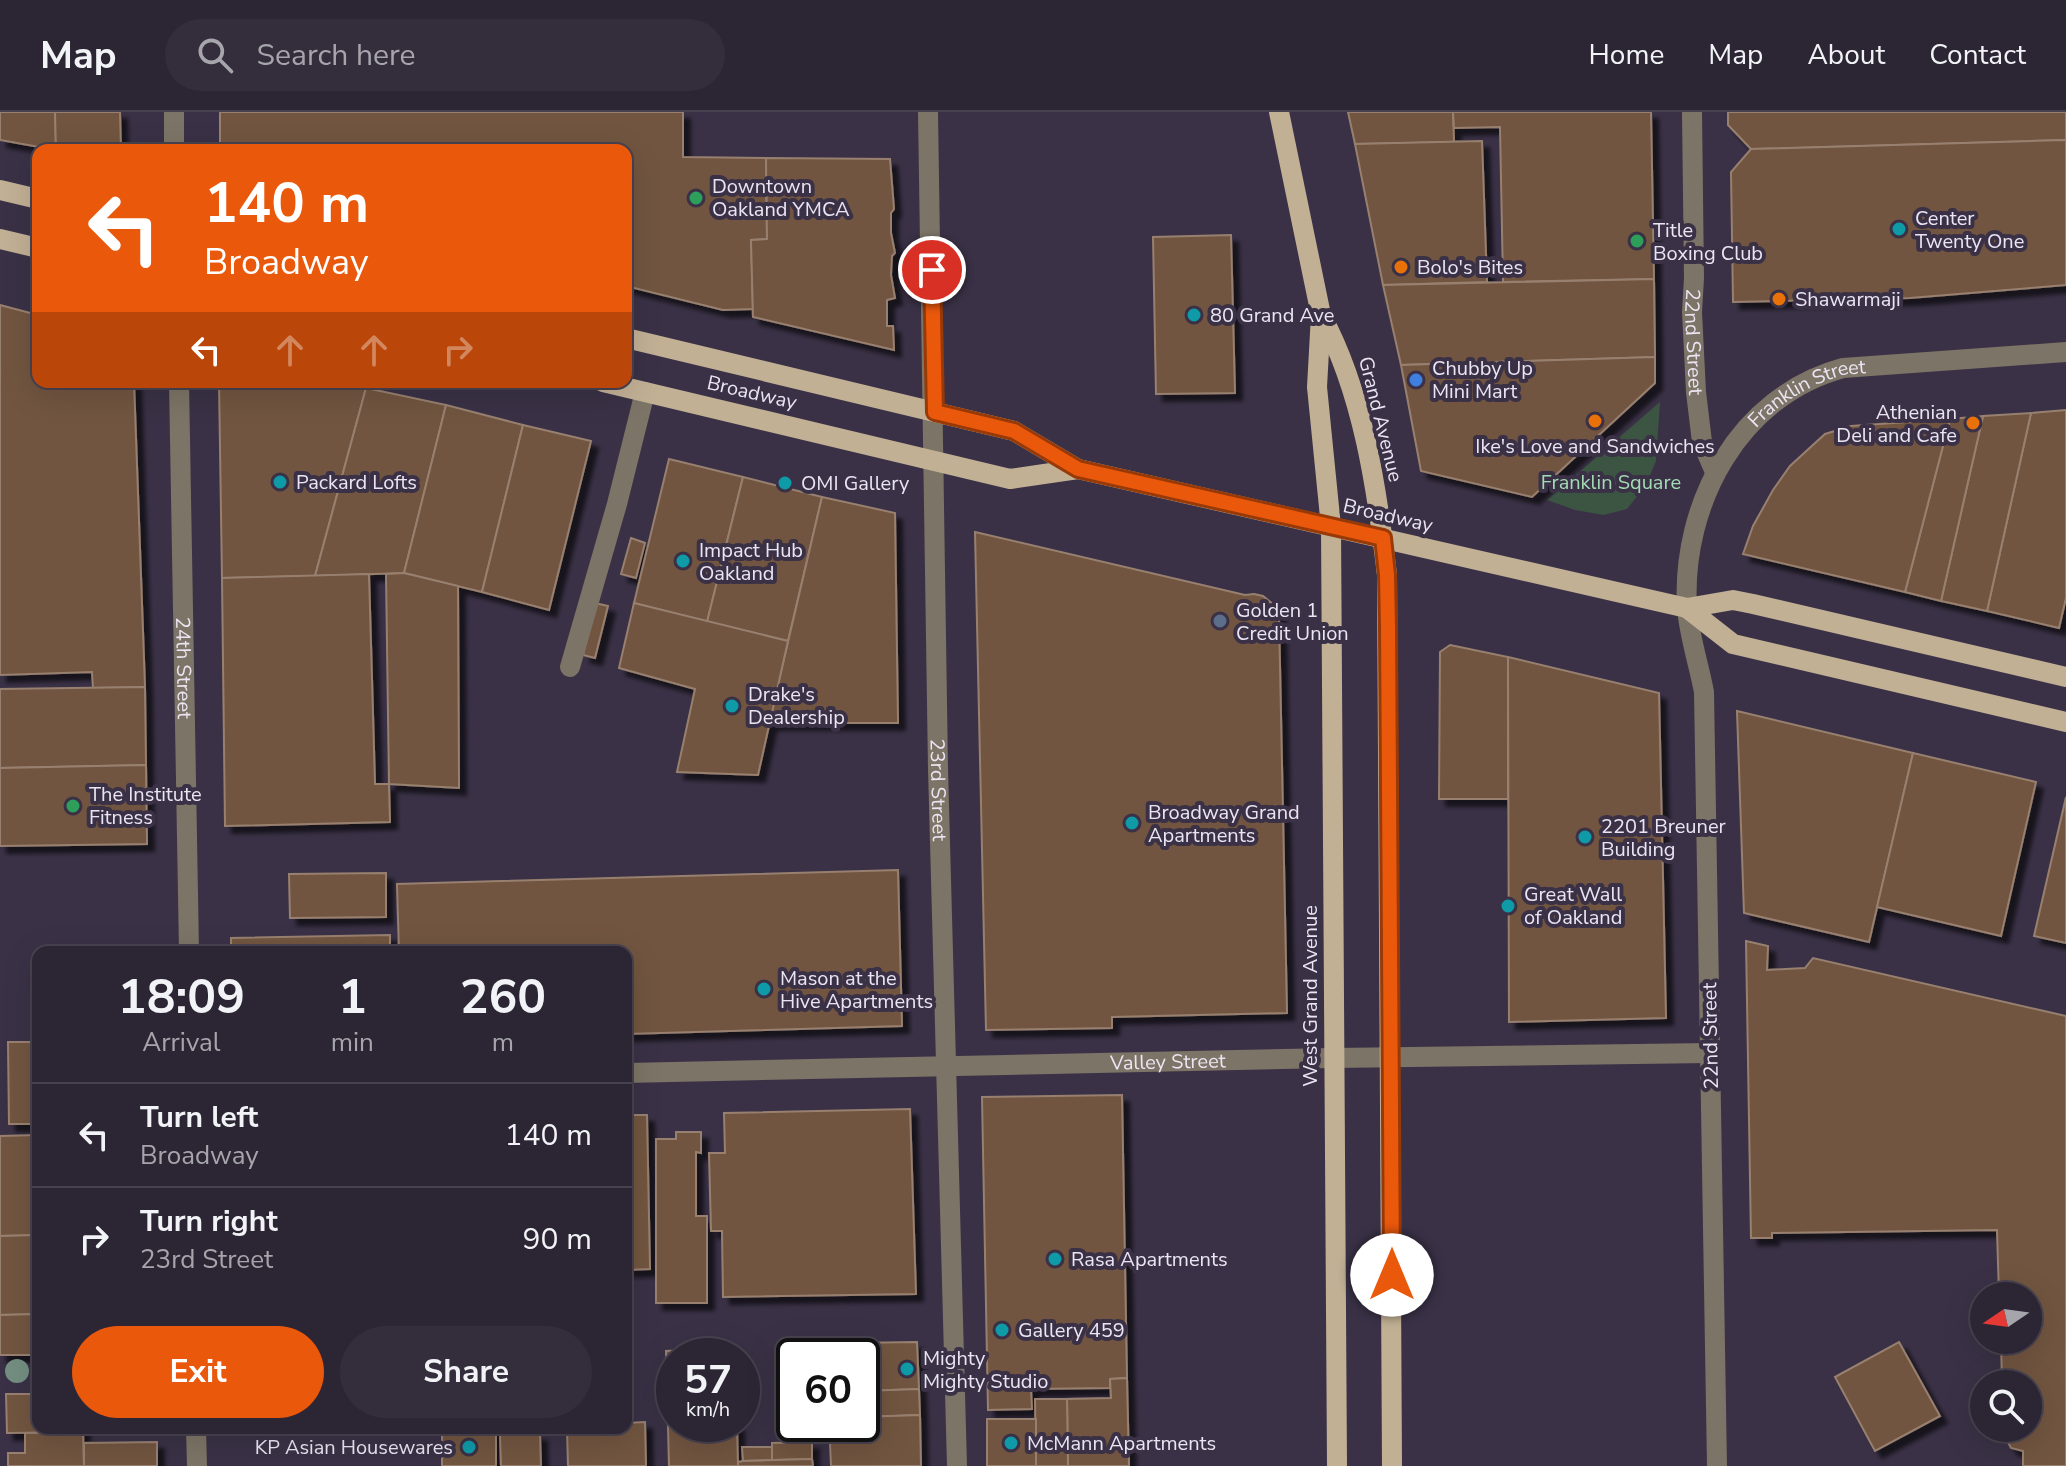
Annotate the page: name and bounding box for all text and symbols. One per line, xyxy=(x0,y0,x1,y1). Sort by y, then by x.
search box xyxy=(165,19,725,91)
text: Map xyxy=(40,30,117,81)
icon: search xyxy=(193,33,237,77)
text: Search here xyxy=(257,35,416,76)
text: Home xyxy=(1589,36,1664,74)
text: Map xyxy=(1708,36,1763,74)
text: About xyxy=(1807,36,1885,74)
text: Contact xyxy=(1929,36,2026,74)
text: 140 m xyxy=(204,165,369,242)
place label: Downtown Oakland YMCA xyxy=(712,173,850,223)
icon: left xyxy=(72,176,176,280)
marker: Downtown Oakland YMCA xyxy=(687,189,705,207)
place label: Center Twenty One xyxy=(1915,205,2024,255)
place label: Title Boxing Club xyxy=(1653,217,1763,267)
marker: Center Twenty One xyxy=(1890,220,1908,238)
marker: Title Boxing Club xyxy=(1628,232,1646,250)
pin xyxy=(898,236,966,304)
text: Broadway xyxy=(204,238,368,287)
icon: arrive xyxy=(910,248,954,292)
place label: Bolo's Bites xyxy=(1417,254,1523,281)
marker: Bolo's Bites xyxy=(1392,258,1410,276)
place label: Shawarmaji xyxy=(1795,286,1901,313)
street label: 22nd Street xyxy=(1678,288,1709,397)
marker: Shawarmaji xyxy=(1770,290,1788,308)
place label: 80 Grand Ave xyxy=(1210,302,1334,329)
marker: 80 Grand Ave xyxy=(1185,306,1203,324)
icon: left xyxy=(184,328,228,372)
icon: ahead xyxy=(268,328,312,372)
icon: ahead xyxy=(352,328,396,372)
icon: right xyxy=(436,328,480,372)
street label: Franklin Street xyxy=(1742,353,1868,433)
street label: Grand Avenue xyxy=(1352,354,1409,485)
place label: Chubby Up Mini Mart xyxy=(1432,355,1533,405)
street label: Broadway xyxy=(704,369,800,416)
marker: Chubby Up Mini Mart xyxy=(1407,371,1425,389)
place label: Athenian Deli and Cafe xyxy=(1836,399,1957,449)
marker: Ike's Love and Sandwiches xyxy=(1586,412,1604,430)
marker: Athenian Deli and Cafe xyxy=(1964,414,1982,432)
place label: Ike's Love and Sandwiches xyxy=(1475,433,1715,460)
place label: Packard Lofts xyxy=(296,469,417,496)
park label: Franklin Square xyxy=(1541,469,1681,496)
place label: OMI Gallery xyxy=(801,470,910,497)
marker: Packard Lofts xyxy=(271,473,289,491)
marker: OMI Gallery xyxy=(776,474,794,492)
street label: Broadway xyxy=(1340,492,1436,539)
place label: Impact Hub Oakland xyxy=(699,537,803,587)
marker: Impact Hub Oakland xyxy=(674,552,692,570)
place label: Golden 1 Credit Union xyxy=(1236,597,1349,647)
marker: Golden 1 Credit Union xyxy=(1211,612,1229,630)
street label: 24th Street xyxy=(169,617,198,720)
place label: Drake's Dealership xyxy=(748,681,845,731)
marker: Drake's Dealership xyxy=(723,697,741,715)
street label: 23rd Street xyxy=(924,739,953,843)
place label: The Institute Fitness xyxy=(89,781,202,831)
marker: The Institute Fitness xyxy=(64,797,82,815)
place label: Broadway Grand Apartments xyxy=(1148,799,1300,849)
place label: 2201 Breuner Building xyxy=(1601,813,1726,863)
marker: Broadway Grand Apartments xyxy=(1123,814,1141,832)
marker: 2201 Breuner Building xyxy=(1576,828,1594,846)
place label: Great Wall of Oakland xyxy=(1524,881,1622,931)
marker: Great Wall of Oakland xyxy=(1499,897,1517,915)
street label: West Grand Avenue xyxy=(1297,905,1324,1087)
text: 18:09 xyxy=(118,964,245,1030)
text: 1 xyxy=(338,964,367,1030)
text: 260 xyxy=(460,964,546,1030)
place label: Mason at the Hive Apartments xyxy=(780,965,933,1015)
marker: Mason at the Hive Apartments xyxy=(755,980,773,998)
street label: 22nd Street xyxy=(1696,981,1725,1090)
text: Arrival xyxy=(142,1025,221,1060)
text: min xyxy=(331,1025,374,1060)
text: m xyxy=(492,1025,514,1060)
street label: Valley Street xyxy=(1109,1047,1227,1077)
text: Turn left xyxy=(140,1097,258,1138)
icon: left xyxy=(72,1113,116,1157)
text: 140 m xyxy=(505,1115,592,1156)
text: Broadway xyxy=(140,1138,259,1173)
text: Turn right xyxy=(140,1201,278,1242)
icon: right xyxy=(72,1217,116,1261)
text: 90 m xyxy=(523,1219,592,1260)
position arrow xyxy=(1350,1233,1434,1317)
text: 23rd Street xyxy=(140,1242,273,1277)
place label: Rasa Apartments xyxy=(1071,1246,1228,1273)
marker: Rasa Apartments xyxy=(1046,1250,1064,1268)
north arrow xyxy=(1970,1282,2042,1354)
map controls xyxy=(1970,1282,2042,1442)
place label: Gallery 459 xyxy=(1018,1317,1125,1344)
marker: Gallery 459 xyxy=(993,1321,1011,1339)
button: Exit xyxy=(72,1326,324,1418)
button: Share xyxy=(340,1326,592,1418)
speed limit sign: 60 xyxy=(776,1338,880,1442)
place label: Mighty Mighty Studio xyxy=(923,1345,1048,1395)
text: 57 xyxy=(684,1353,732,1407)
marker: Mighty Mighty Studio xyxy=(898,1360,916,1378)
button: search xyxy=(1970,1370,2042,1442)
text: km/h xyxy=(686,1396,730,1423)
place label: McMann Apartments xyxy=(1027,1430,1216,1457)
place label: KP Asian Housewares xyxy=(255,1434,453,1461)
marker: McMann Apartments xyxy=(1002,1434,1020,1452)
marker: KP Asian Housewares xyxy=(460,1438,478,1456)

